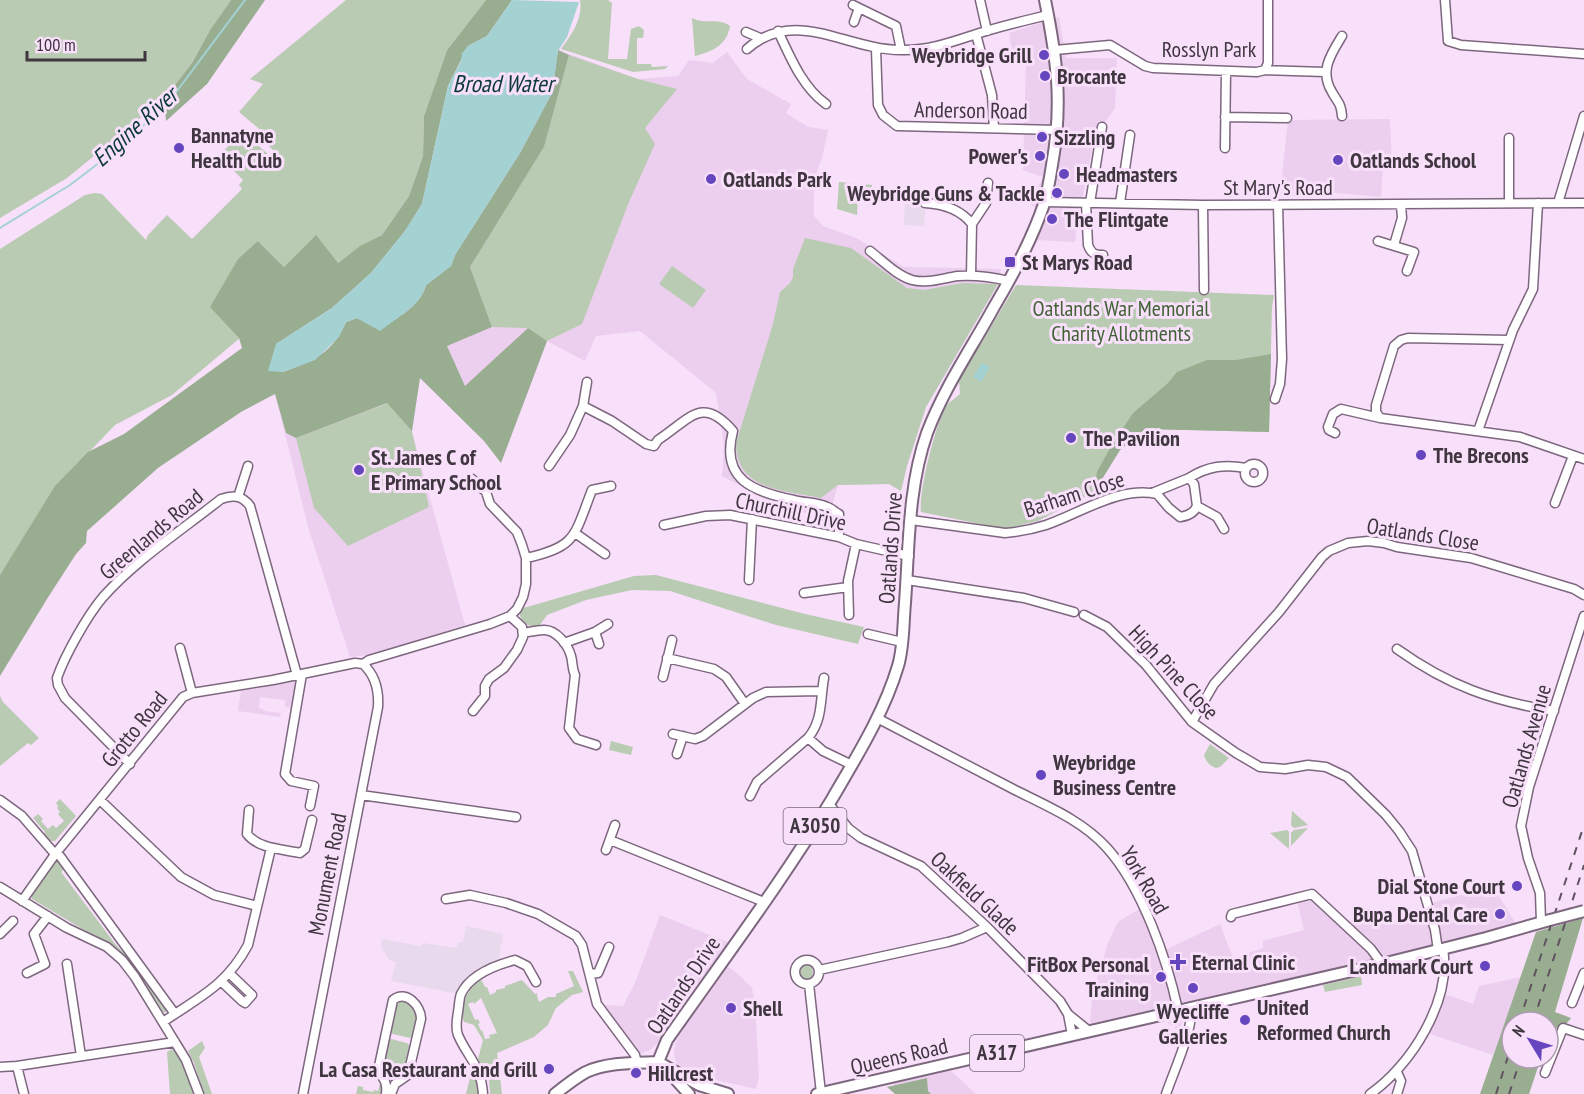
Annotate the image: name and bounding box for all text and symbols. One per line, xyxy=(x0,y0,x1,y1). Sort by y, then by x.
scale bar xyxy=(27,24,146,62)
text: 100 m xyxy=(36,33,76,56)
street label: Rosslyn Park xyxy=(1162,35,1257,63)
place label: Weybridge Grill xyxy=(911,41,1033,69)
marker: Weybridge Grill xyxy=(1037,48,1051,62)
place label: Brocante xyxy=(1057,62,1127,90)
water label: Broad Water xyxy=(453,68,557,99)
marker: Brocante xyxy=(1038,69,1052,83)
water label: Engine River xyxy=(85,78,186,173)
street label: Anderson Road xyxy=(914,95,1028,125)
place label: Bannatyne Health Club xyxy=(191,121,282,174)
place label: Sizzling xyxy=(1054,123,1115,151)
marker: Sizzling xyxy=(1035,130,1049,144)
marker: Bannatyne Health Club xyxy=(172,141,186,155)
place label: Power's xyxy=(969,142,1028,170)
place label: Oatlands School xyxy=(1350,146,1477,174)
marker: Power's xyxy=(1033,149,1047,163)
marker: Oatlands School xyxy=(1331,153,1345,167)
place label: Headmasters xyxy=(1076,160,1178,188)
place label: Oatlands Park xyxy=(723,165,832,193)
marker: Headmasters xyxy=(1057,167,1071,181)
marker: Oatlands Park xyxy=(704,172,718,186)
street label: St Mary's Road xyxy=(1223,173,1333,201)
place label: Weybridge Guns & Tackle xyxy=(846,179,1045,207)
marker: Weybridge Guns & Tackle xyxy=(1050,186,1064,200)
place label: The Flintgate xyxy=(1064,205,1169,233)
marker: The Flintgate xyxy=(1045,212,1059,226)
place label: St Marys Road xyxy=(1022,248,1133,276)
marker: St Marys Road xyxy=(1003,255,1017,269)
park label: Oatlands War Memorial Charity Allotments xyxy=(1033,294,1210,347)
place label: The Pavilion xyxy=(1083,424,1180,452)
marker: The Pavilion xyxy=(1064,431,1078,445)
place label: The Brecons xyxy=(1433,441,1529,469)
place label: St. James C of E Primary School xyxy=(371,443,502,496)
marker: The Brecons xyxy=(1414,448,1428,462)
marker: St. James C of E Primary School xyxy=(352,463,366,477)
street label: Barham Close xyxy=(1020,465,1128,523)
street label: Greenlands Road xyxy=(93,482,209,586)
street label: Churchill Drive xyxy=(733,486,849,536)
street label: Oatlands Drive xyxy=(872,491,908,605)
street label: Oatlands Close xyxy=(1365,511,1481,557)
street label: High Pine Close xyxy=(1123,619,1225,725)
street label: Oatlands Avenue xyxy=(1495,681,1557,811)
street label: Grotto Road xyxy=(95,685,173,773)
place label: Weybridge Business Centre xyxy=(1052,748,1176,801)
marker: Weybridge Business Centre xyxy=(1034,768,1048,782)
road number: A3050 xyxy=(784,808,846,844)
street label: Monument Road xyxy=(301,810,353,938)
street label: York Road xyxy=(1114,841,1176,919)
street label: Oakfield Glade xyxy=(925,845,1025,941)
place label: Dial Stone Court xyxy=(1378,872,1506,900)
marker: Dial Stone Court xyxy=(1510,879,1524,893)
place label: Bupa Dental Care xyxy=(1353,900,1488,928)
marker: Bupa Dental Care xyxy=(1493,907,1507,921)
street label: Oatlands Drive xyxy=(640,931,726,1039)
place label: Eternal Clinic xyxy=(1192,948,1295,976)
place label: FitBox Personal Training xyxy=(1027,950,1150,1003)
place label: Landmark Court xyxy=(1350,952,1474,980)
marker: Eternal Clinic xyxy=(1169,953,1187,971)
marker: Landmark Court xyxy=(1478,959,1492,973)
marker: FitBox Personal Training xyxy=(1154,970,1168,984)
marker: Wyecliffe Galleries xyxy=(1186,981,1200,995)
place label: United Reformed Church xyxy=(1257,993,1391,1046)
place label: Shell xyxy=(743,994,783,1022)
place label: Wyecliffe Galleries xyxy=(1156,997,1229,1050)
marker: Shell xyxy=(724,1001,738,1015)
north arrow xyxy=(1500,1010,1560,1070)
marker: United Reformed Church xyxy=(1238,1013,1252,1027)
text: N xyxy=(1508,1021,1529,1040)
street label: Queens Road xyxy=(848,1031,950,1081)
road number: A317 xyxy=(970,1035,1024,1071)
place label: La Casa Restaurant and Grill xyxy=(319,1055,538,1083)
place label: Hillcrest xyxy=(648,1059,714,1087)
marker: La Casa Restaurant and Grill xyxy=(542,1062,556,1076)
marker: Hillcrest xyxy=(629,1066,643,1080)

